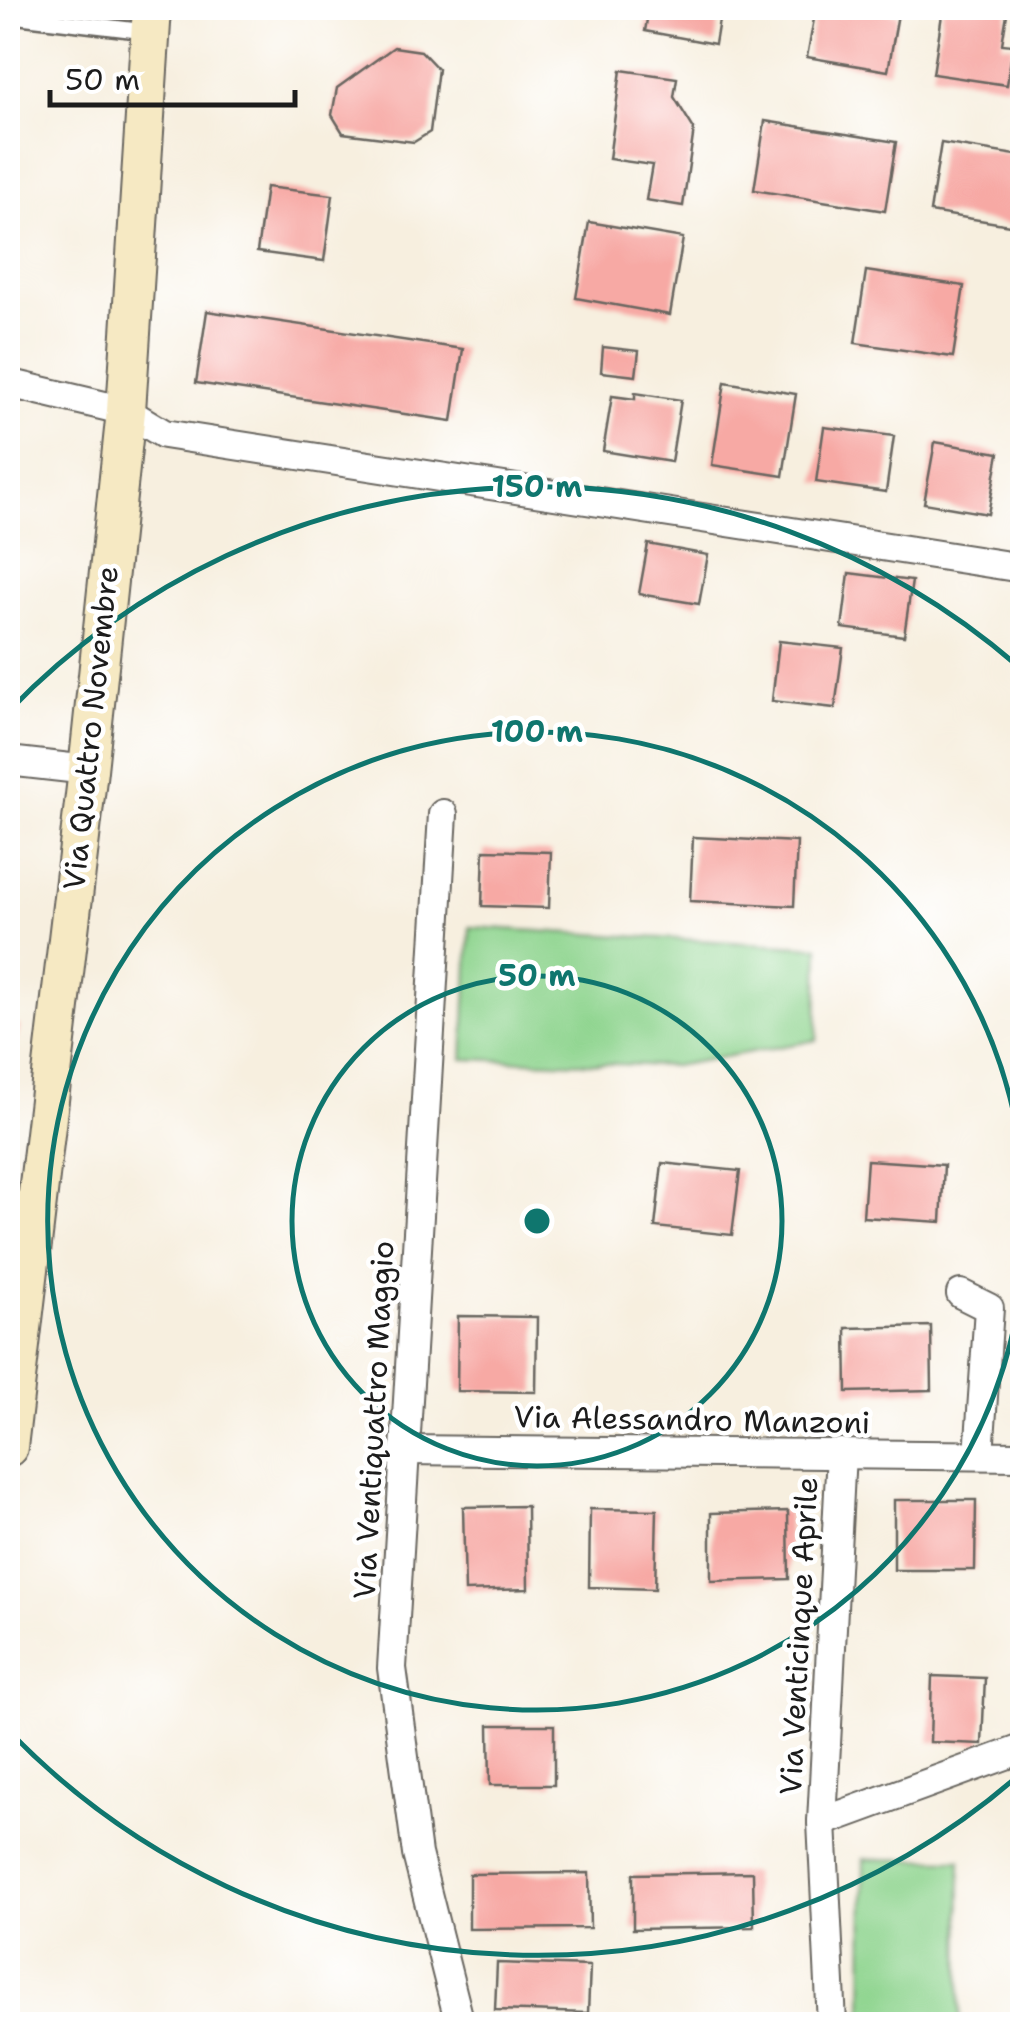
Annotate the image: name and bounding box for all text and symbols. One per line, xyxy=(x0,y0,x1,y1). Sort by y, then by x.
scale bar xyxy=(50,45,295,107)
text: 50 m xyxy=(65,59,140,100)
text: 150 m xyxy=(492,466,582,507)
street label: Via Quattro Novembre xyxy=(53,564,128,892)
text: 100 m xyxy=(491,711,583,752)
text: 50 m xyxy=(498,955,576,996)
centre of rings xyxy=(519,1203,555,1239)
street label: Via Ventiquattro Maggio xyxy=(344,1240,403,1600)
street label: Via Alessandro Manzoni xyxy=(513,1396,871,1443)
street label: Via Venticinque Aprile xyxy=(770,1476,827,1796)

